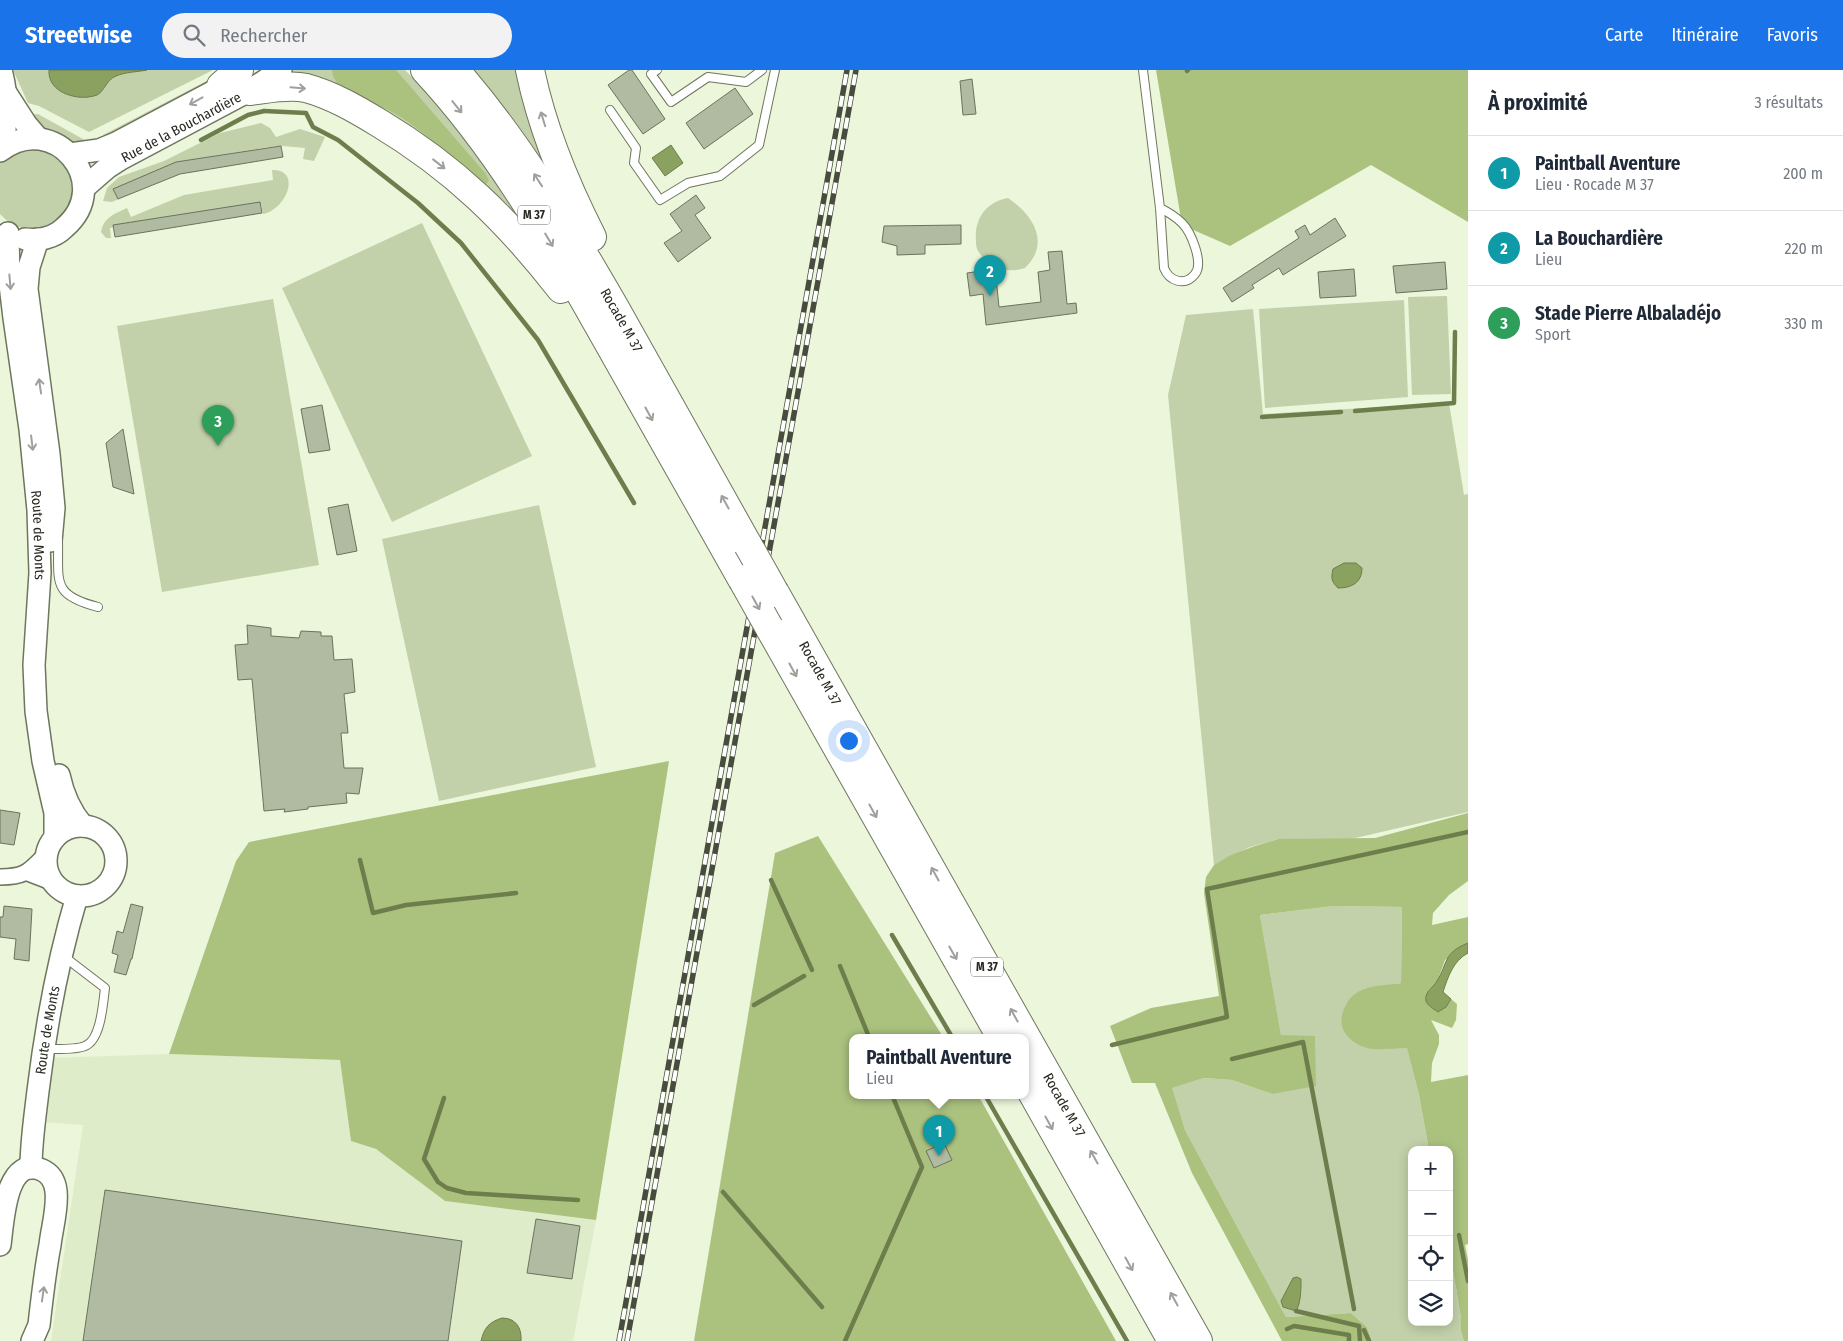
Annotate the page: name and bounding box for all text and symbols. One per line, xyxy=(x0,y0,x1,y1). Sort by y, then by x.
search box xyxy=(162,13,512,58)
text: Streetwise xyxy=(25,21,132,49)
icon: search xyxy=(180,21,208,49)
text: Rechercher xyxy=(220,24,307,47)
text: Carte xyxy=(1605,24,1643,46)
text: Itinéraire xyxy=(1671,24,1739,46)
text: Favoris xyxy=(1767,24,1818,46)
one-way arrow xyxy=(289,83,305,93)
street label: Rue de la Bouchardière xyxy=(118,88,244,166)
text: À proximité xyxy=(1488,90,1588,116)
text: 3 résultats xyxy=(1755,93,1823,112)
one-way arrow xyxy=(189,96,203,106)
one-way arrow xyxy=(452,100,463,113)
one-way arrow xyxy=(538,111,548,127)
text: Paintball Aventure xyxy=(1535,152,1680,175)
one-way arrow xyxy=(433,158,446,169)
text: 1 xyxy=(1501,164,1507,183)
text: 200 m xyxy=(1783,164,1823,183)
one-way arrow xyxy=(533,173,543,187)
text: Lieu · Rocade M 37 xyxy=(1535,175,1654,194)
road number: M 37 xyxy=(518,206,550,224)
text: La Bouchardière xyxy=(1535,227,1663,250)
one-way arrow xyxy=(545,233,555,247)
text: 2 xyxy=(1500,239,1508,258)
text: 220 m xyxy=(1784,239,1823,258)
text: Lieu xyxy=(1535,250,1562,269)
pin: 2 xyxy=(974,255,1006,296)
one-way arrow xyxy=(5,273,15,289)
street label: Rocade M 37 xyxy=(597,285,647,355)
text: Stade Pierre Albaladéjo xyxy=(1535,302,1721,325)
text: 3 xyxy=(1500,314,1508,333)
text: 330 m xyxy=(1784,314,1823,333)
text: Sport xyxy=(1535,325,1571,344)
one-way arrow xyxy=(35,378,45,394)
pin: 3 xyxy=(202,405,234,446)
one-way arrow xyxy=(644,406,654,420)
one-way arrow xyxy=(27,434,37,450)
street label: Route de Monts xyxy=(28,490,49,581)
one-way arrow xyxy=(719,496,729,510)
one-way arrow xyxy=(751,596,761,610)
street label: Rocade M 37 xyxy=(796,638,845,708)
one-way arrow xyxy=(789,662,799,676)
your location xyxy=(836,728,862,754)
one-way arrow xyxy=(869,803,878,818)
one-way arrow xyxy=(929,867,939,882)
one-way arrow xyxy=(948,945,958,960)
road number: M 37 xyxy=(971,958,1003,976)
street label: Route de Monts xyxy=(32,984,63,1075)
one-way arrow xyxy=(1009,1009,1019,1023)
popup xyxy=(849,1034,1029,1099)
text: Paintball Aventure xyxy=(866,1046,1012,1069)
text: Lieu xyxy=(866,1069,894,1088)
street label: Rocade M 37 xyxy=(1040,1070,1089,1140)
pin: 1 xyxy=(923,1115,955,1156)
one-way arrow xyxy=(1045,1115,1055,1129)
map controls xyxy=(1408,1146,1453,1326)
button: + xyxy=(1408,1146,1453,1191)
one-way arrow xyxy=(1089,1150,1099,1165)
button: − xyxy=(1408,1191,1453,1236)
button: locate xyxy=(1408,1236,1453,1281)
one-way arrow xyxy=(1125,1256,1134,1271)
button: layers xyxy=(1408,1281,1453,1326)
one-way arrow xyxy=(38,1286,48,1302)
one-way arrow xyxy=(1169,1292,1179,1306)

